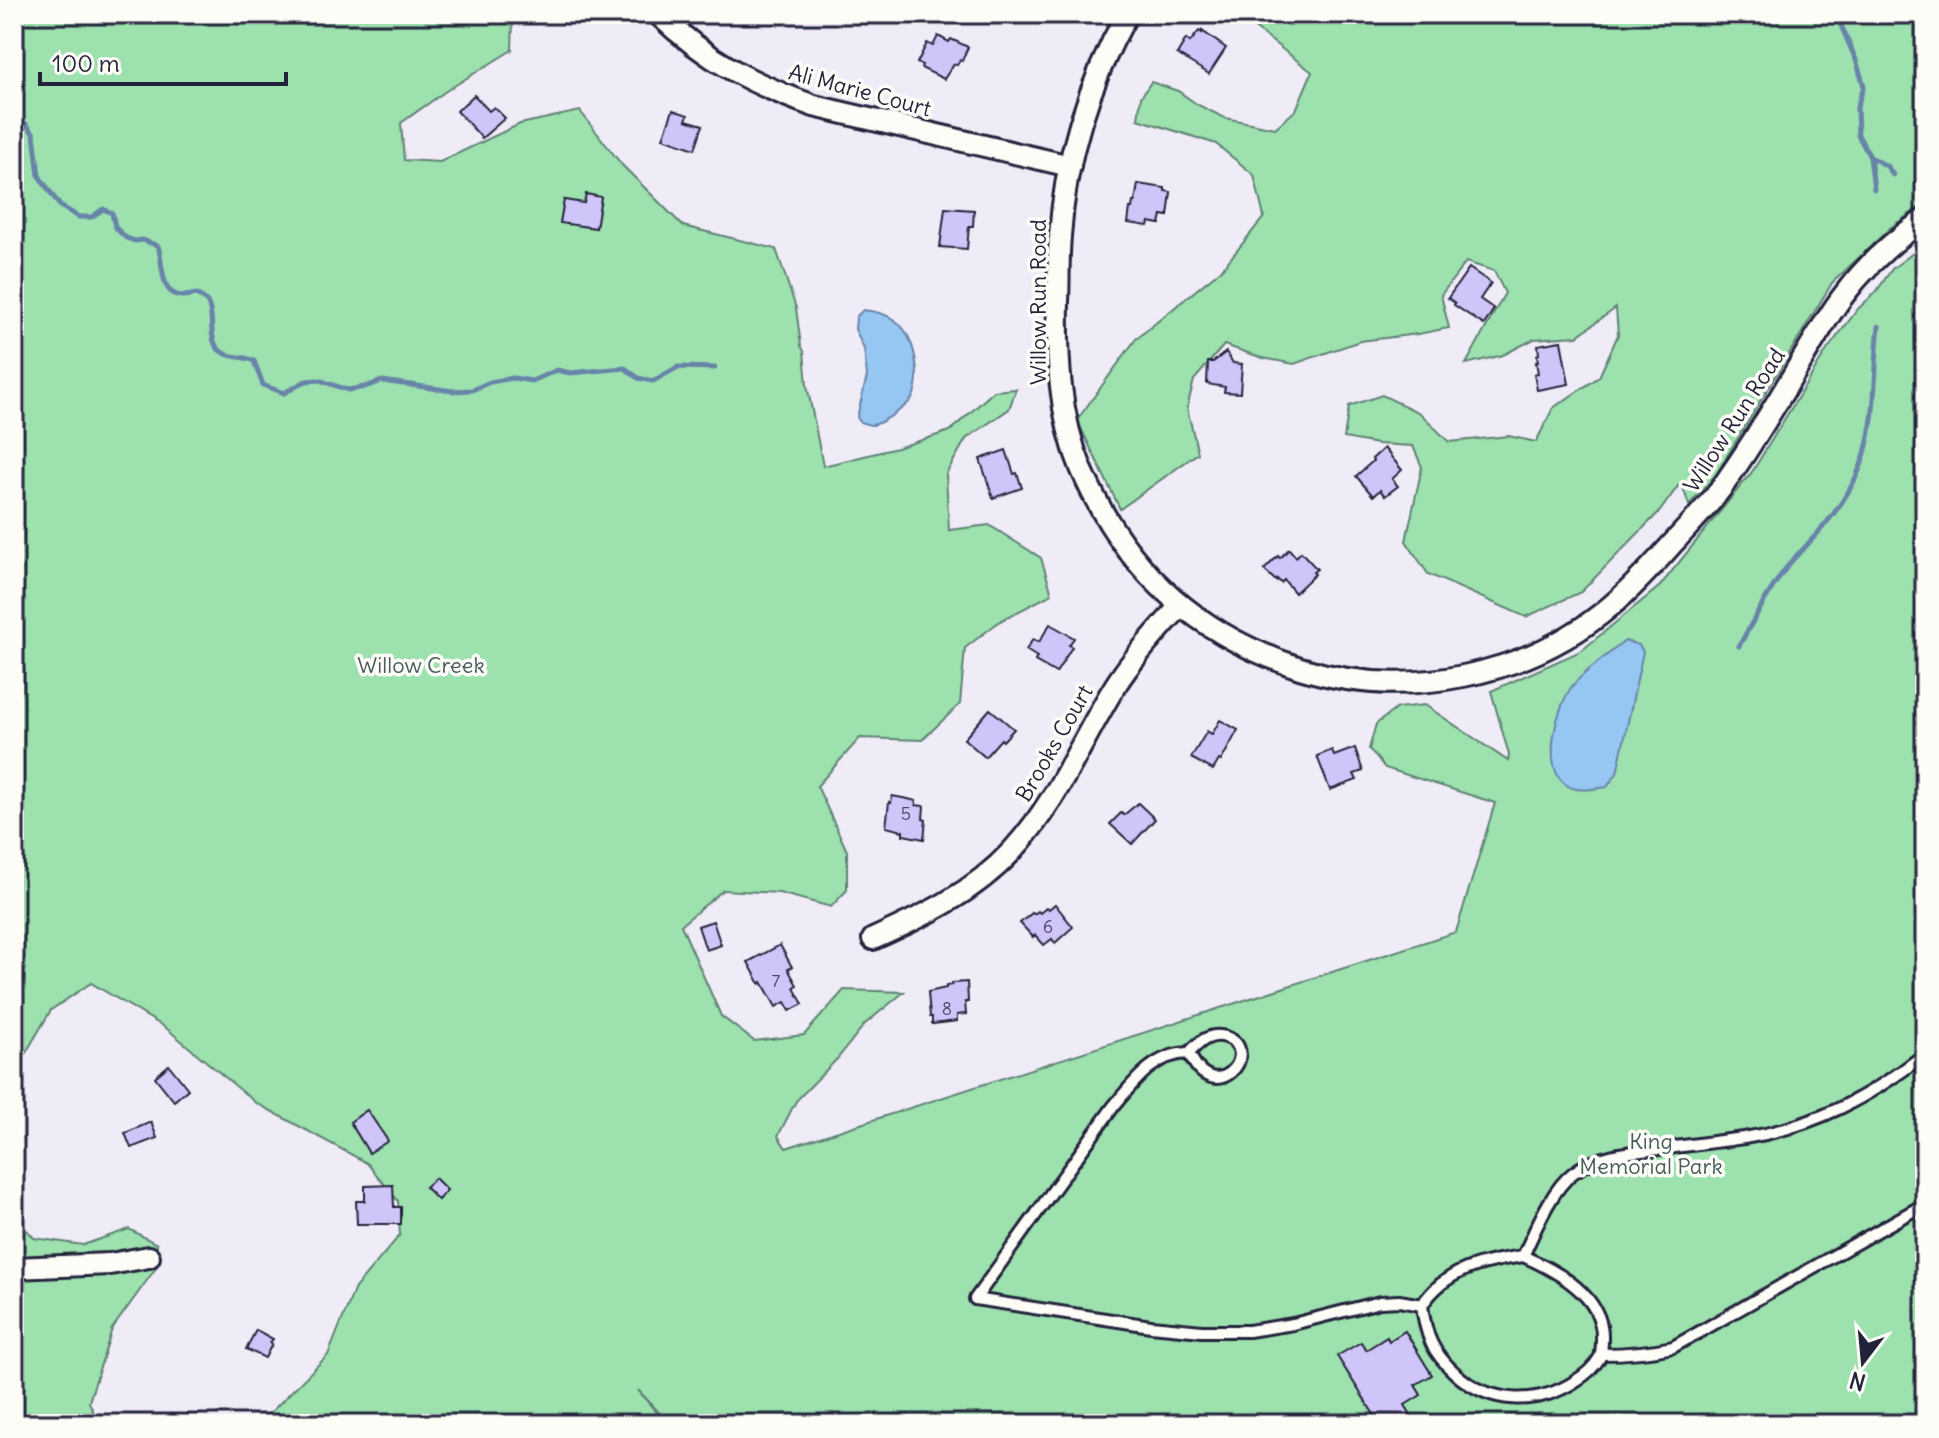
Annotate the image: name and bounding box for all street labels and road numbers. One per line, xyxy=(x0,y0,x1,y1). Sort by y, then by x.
street label: Ali Marie Court xyxy=(786,58,934,122)
street label: Willow Run Road xyxy=(1024,219,1052,385)
street label: Willow Run Road xyxy=(1677,343,1791,497)
street label: Brooks Court xyxy=(1009,680,1099,806)

